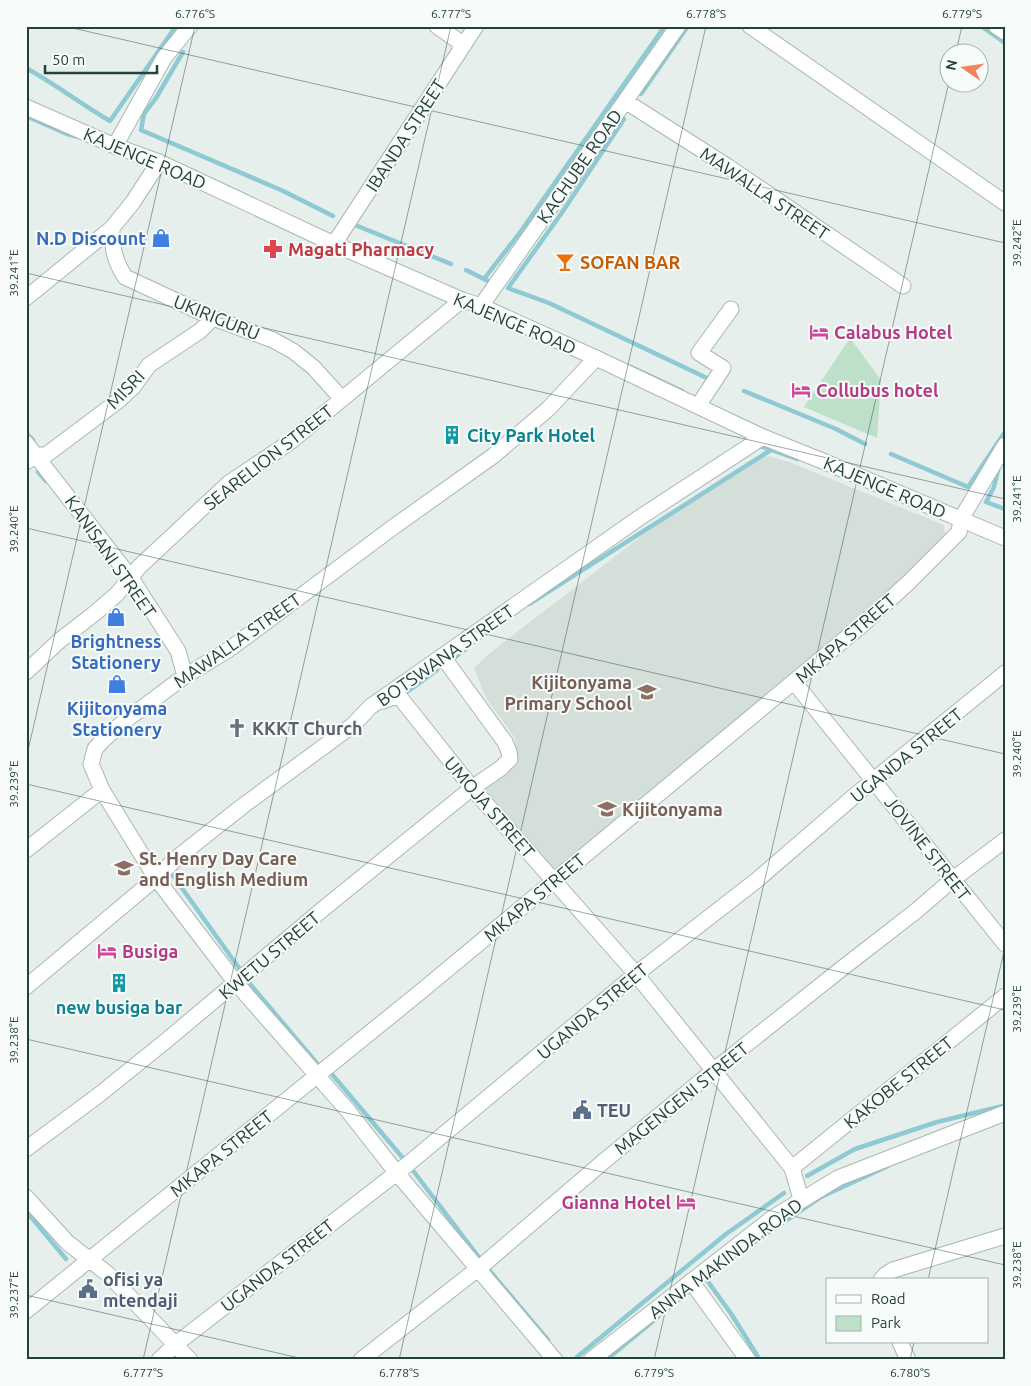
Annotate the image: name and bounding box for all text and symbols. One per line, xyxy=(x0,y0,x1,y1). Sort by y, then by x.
text: 6.776°S xyxy=(175,7,215,20)
text: 6.777°S xyxy=(431,7,471,20)
text: 6.778°S xyxy=(686,7,726,20)
text: 6.779°S xyxy=(942,7,982,20)
scale bar xyxy=(45,42,158,74)
north arrow xyxy=(938,42,988,92)
text: 50 m xyxy=(52,51,85,68)
text: N xyxy=(942,58,960,72)
street label: IBANDA STREET xyxy=(361,75,449,195)
street label: KACHUBE ROAD xyxy=(532,105,626,227)
street label: KAJENGE ROAD xyxy=(81,123,209,193)
street label: MAWALLA STREET xyxy=(697,143,833,243)
text: 39.242°E xyxy=(1010,219,1023,267)
shop icon: N.D Discount xyxy=(150,227,172,249)
place label: N.D Discount xyxy=(36,228,146,248)
pharmacy icon: Magati Pharmacy xyxy=(262,238,284,260)
place label: Magati Pharmacy xyxy=(288,239,435,259)
text: 39.241°E xyxy=(7,249,20,297)
bar icon: SOFAN BAR xyxy=(554,251,576,273)
place label: SOFAN BAR xyxy=(580,252,680,272)
street label: KAJENGE ROAD xyxy=(451,288,579,358)
street label: UKIRIGURU xyxy=(171,291,263,343)
hotel icon: Calabus Hotel xyxy=(808,321,830,343)
place label: Calabus Hotel xyxy=(834,322,953,342)
street label: MISRI xyxy=(102,366,148,412)
hotel icon: Collubus hotel xyxy=(790,379,812,401)
place label: Collubus hotel xyxy=(816,380,939,400)
street label: SEARELION STREET xyxy=(199,400,337,514)
building icon: City Park Hotel xyxy=(441,424,463,446)
place label: City Park Hotel xyxy=(467,425,596,445)
street label: KAJENGE ROAD xyxy=(821,452,949,522)
text: 39.241°E xyxy=(1010,475,1023,523)
street label: KANISANI STREET xyxy=(61,491,161,621)
text: 39.240°E xyxy=(7,505,20,553)
street label: MAWALLA STREET xyxy=(170,589,304,691)
street label: MKAPA STREET xyxy=(791,589,899,687)
street label: BOTSWANA STREET xyxy=(373,600,517,710)
shop icon: Brightness Stationery xyxy=(105,606,127,628)
place label: Brightness Stationery xyxy=(70,631,162,672)
place label: Kijitonyama Primary School xyxy=(504,672,633,713)
shop icon: Kijitonyama Stationery xyxy=(106,673,128,695)
school or university icon: Kijitonyama Primary School xyxy=(636,681,658,703)
place label: Kijitonyama Stationery xyxy=(67,698,167,739)
street label: UGANDA STREET xyxy=(846,704,966,806)
church icon: KKKT Church xyxy=(226,717,248,739)
place label: KKKT Church xyxy=(252,718,363,738)
text: 39.240°E xyxy=(1010,730,1023,778)
street label: UMOJA STREET xyxy=(441,752,539,862)
text: 39.239°E xyxy=(7,760,20,808)
street label: JOVINE STREET xyxy=(881,792,975,904)
school or university icon: Kijitonyama xyxy=(596,798,618,820)
place label: Kijitonyama xyxy=(622,799,723,819)
place label: St. Henry Day Care and English Medium xyxy=(139,848,308,889)
street label: MKAPA STREET xyxy=(479,849,589,945)
school or university icon: St. Henry Day Care and English Medium xyxy=(113,857,135,879)
street label: KWETU STREET xyxy=(215,907,323,1003)
hotel icon: Busiga xyxy=(96,940,118,962)
place label: Busiga xyxy=(122,941,178,961)
street label: UGANDA STREET xyxy=(533,959,651,1063)
building icon: new busiga bar xyxy=(108,972,130,994)
text: 39.239°E xyxy=(1010,985,1023,1033)
place label: new busiga bar xyxy=(56,997,183,1017)
text: 39.238°E xyxy=(7,1016,20,1064)
street label: KAKOBE STREET xyxy=(840,1032,956,1132)
street label: MAGENGENI STREET xyxy=(610,1038,752,1158)
public building icon: TEU xyxy=(571,1099,593,1121)
place label: TEU xyxy=(597,1100,631,1120)
street label: MKAPA STREET xyxy=(166,1106,276,1200)
hotel icon: Gianna Hotel xyxy=(675,1191,697,1213)
place label: Gianna Hotel xyxy=(561,1192,672,1212)
street label: ANNA MAKINDA ROAD xyxy=(644,1194,806,1322)
street label: UGANDA STREET xyxy=(216,1215,338,1315)
text: 39.238°E xyxy=(1010,1241,1023,1289)
place label: ofisi ya mtendaji xyxy=(103,1269,178,1310)
text: 39.237°E xyxy=(7,1271,20,1319)
public building icon: ofisi ya mtendaji xyxy=(77,1278,99,1300)
legend xyxy=(826,1278,988,1344)
text: Road xyxy=(871,1290,906,1307)
text: Park xyxy=(871,1314,901,1331)
text: 6.777°S xyxy=(123,1366,163,1379)
text: 6.778°S xyxy=(379,1366,419,1379)
text: 6.779°S xyxy=(634,1366,674,1379)
text: 6.780°S xyxy=(890,1366,930,1379)

